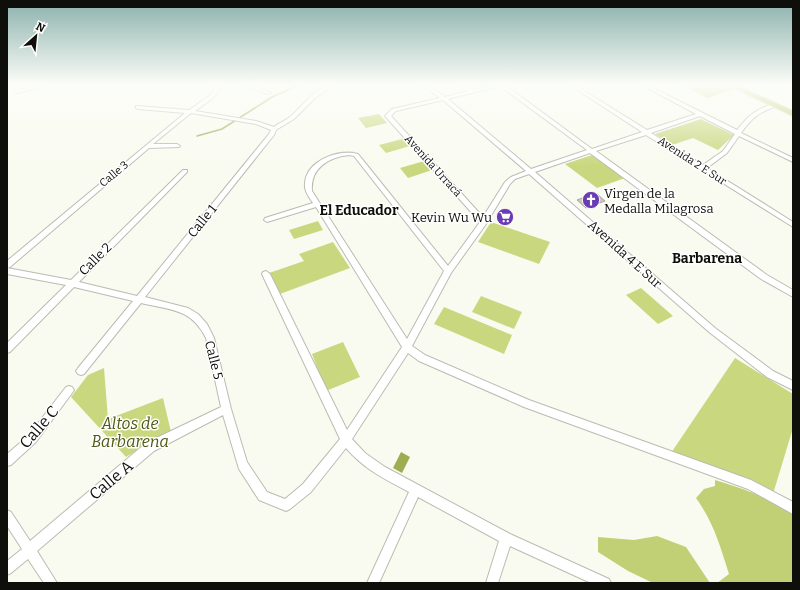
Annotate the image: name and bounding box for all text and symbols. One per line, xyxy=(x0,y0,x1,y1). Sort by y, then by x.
north arrow xyxy=(16,16,56,56)
text: N xyxy=(34,20,47,35)
street label: Avenida Urracá xyxy=(402,132,464,200)
street label: Avenida 2 E Sur xyxy=(655,134,729,188)
street label: Calle 3 xyxy=(97,158,131,190)
place label: Virgen de la Medalla Milagrosa xyxy=(604,186,714,216)
church icon: Virgen de la Medalla Milagrosa xyxy=(581,190,601,210)
street label: Calle 1 xyxy=(184,201,220,240)
district label: El Educador xyxy=(320,202,399,219)
supermarket icon: Kevin Wu Wu xyxy=(495,207,515,227)
place label: Kevin Wu Wu xyxy=(411,210,492,225)
street label: Avenida 4 E Sur xyxy=(585,217,665,291)
street label: Calle 2 xyxy=(76,240,114,278)
district label: Barbarena xyxy=(672,250,742,267)
street label: Calle 5 xyxy=(202,339,226,381)
street label: Calle C xyxy=(15,402,63,452)
park label: Altos de Barbarena xyxy=(91,414,169,451)
street label: Calle A xyxy=(85,456,137,504)

